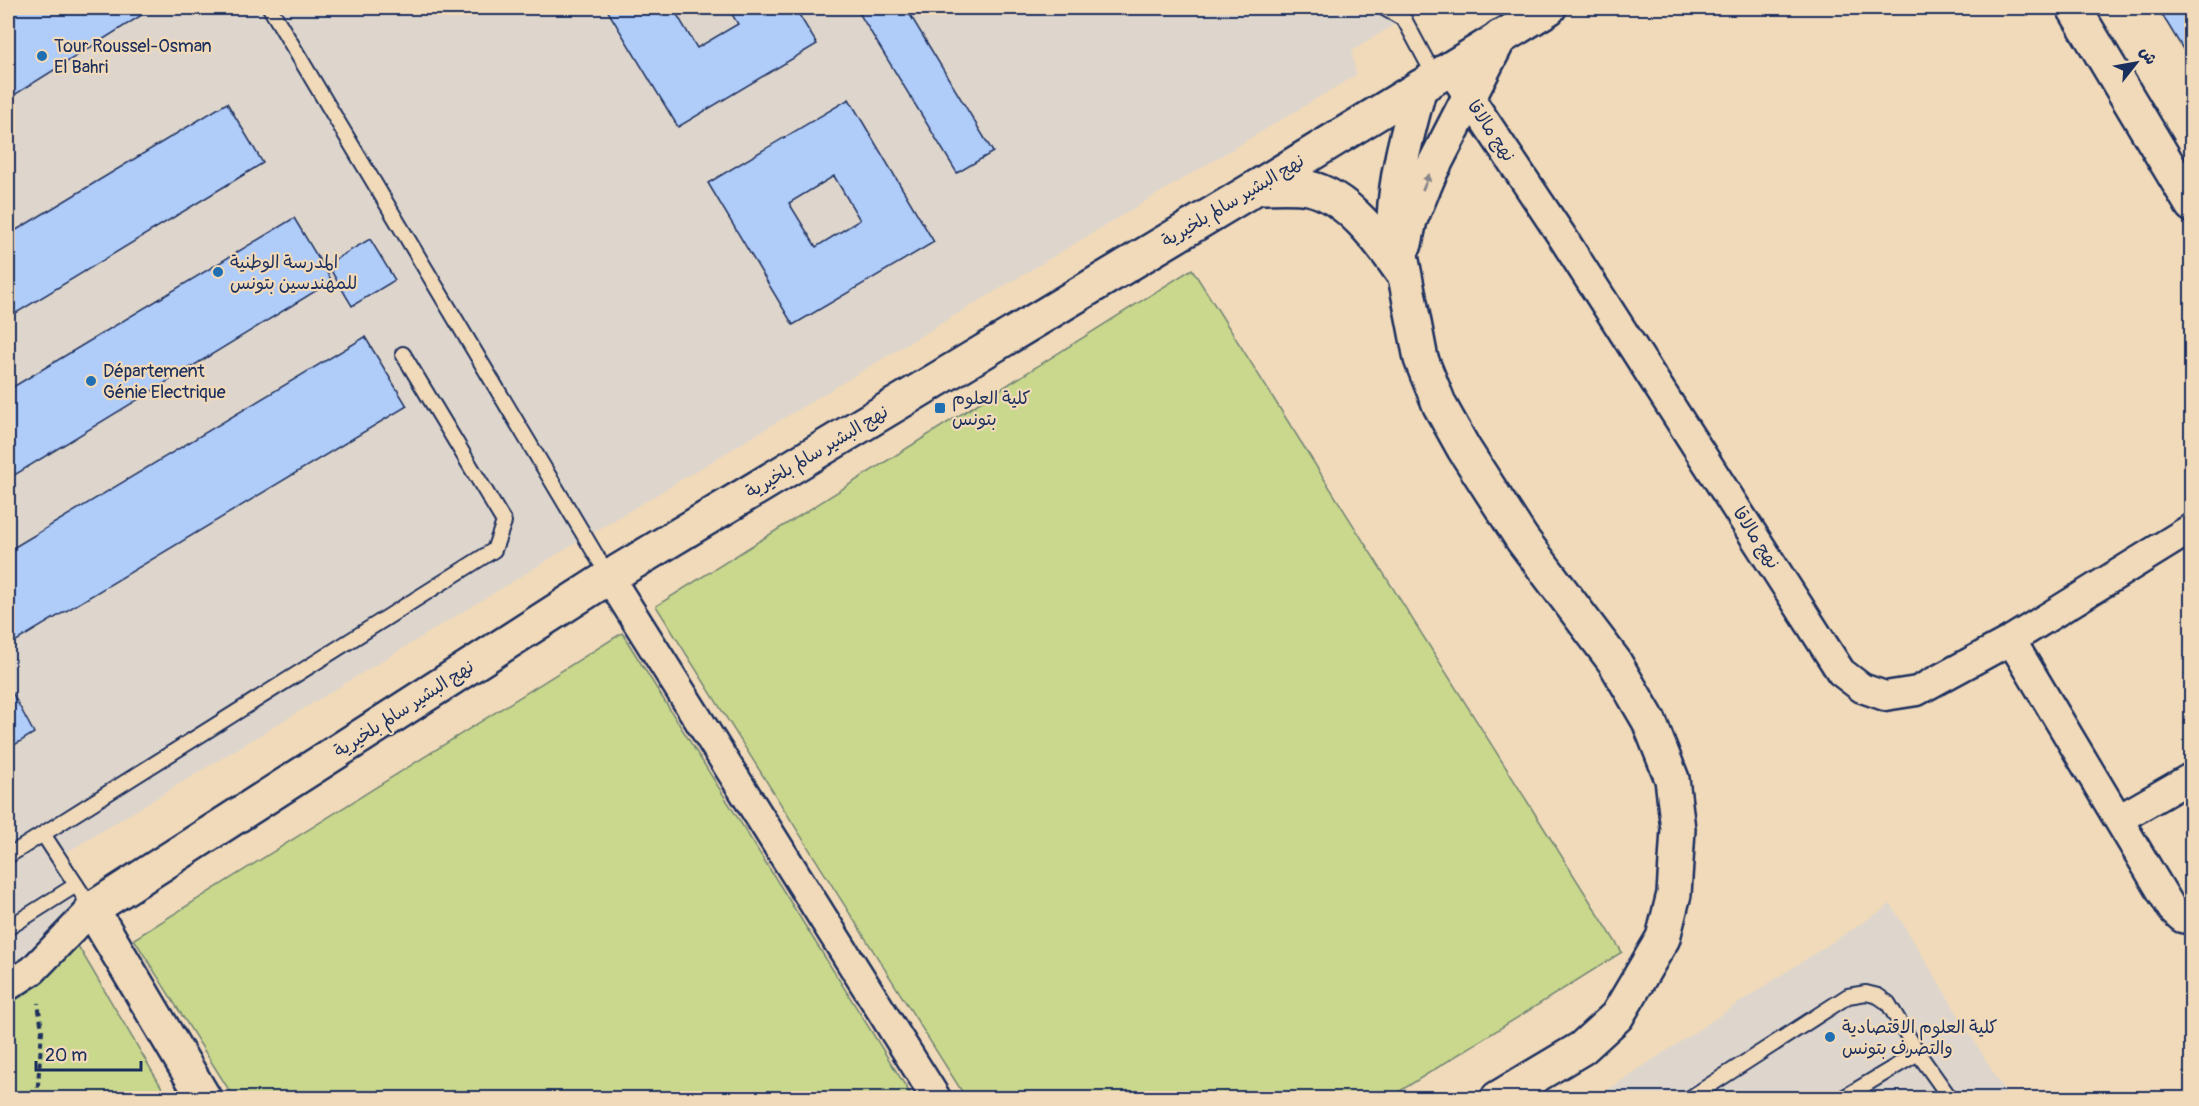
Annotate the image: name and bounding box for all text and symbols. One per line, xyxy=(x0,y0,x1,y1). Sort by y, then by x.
north arrow xyxy=(2106,33,2166,93)
place label: Tour Roussel-Osman El Bahri xyxy=(54,35,212,79)
text: ش xyxy=(2135,43,2161,68)
marker: Tour Roussel-Osman El Bahri xyxy=(35,49,49,63)
street label: نهج مالاقا xyxy=(1462,96,1520,166)
street label: نهج البشير سالم بلخيرية xyxy=(1157,149,1310,254)
one-way arrow xyxy=(1421,173,1431,191)
place label: المدرسة الوطنية للمهندسين بتونس xyxy=(230,251,357,295)
marker: المدرسة الوطنية للمهندسين بتونس xyxy=(211,265,225,279)
place label: Département Génie Electrique xyxy=(103,360,226,404)
marker: Département Génie Electrique xyxy=(84,374,98,388)
place label: كلية العلوم بتونس xyxy=(952,387,1031,431)
street label: نهج البشير سالم بلخيرية xyxy=(741,400,894,505)
marker: كلية العلوم بتونس xyxy=(933,401,947,415)
street label: نهج مالاقا xyxy=(1727,503,1785,573)
street label: نهج البشير سالم بلخيرية xyxy=(330,655,479,765)
place label: كلية العلوم الاقتصادية والتصرف بتونس xyxy=(1842,1016,1998,1060)
marker: كلية العلوم الاقتصادية والتصرف بتونس xyxy=(1823,1030,1837,1044)
scale bar xyxy=(36,1034,141,1072)
text: 20 m xyxy=(45,1044,87,1067)

